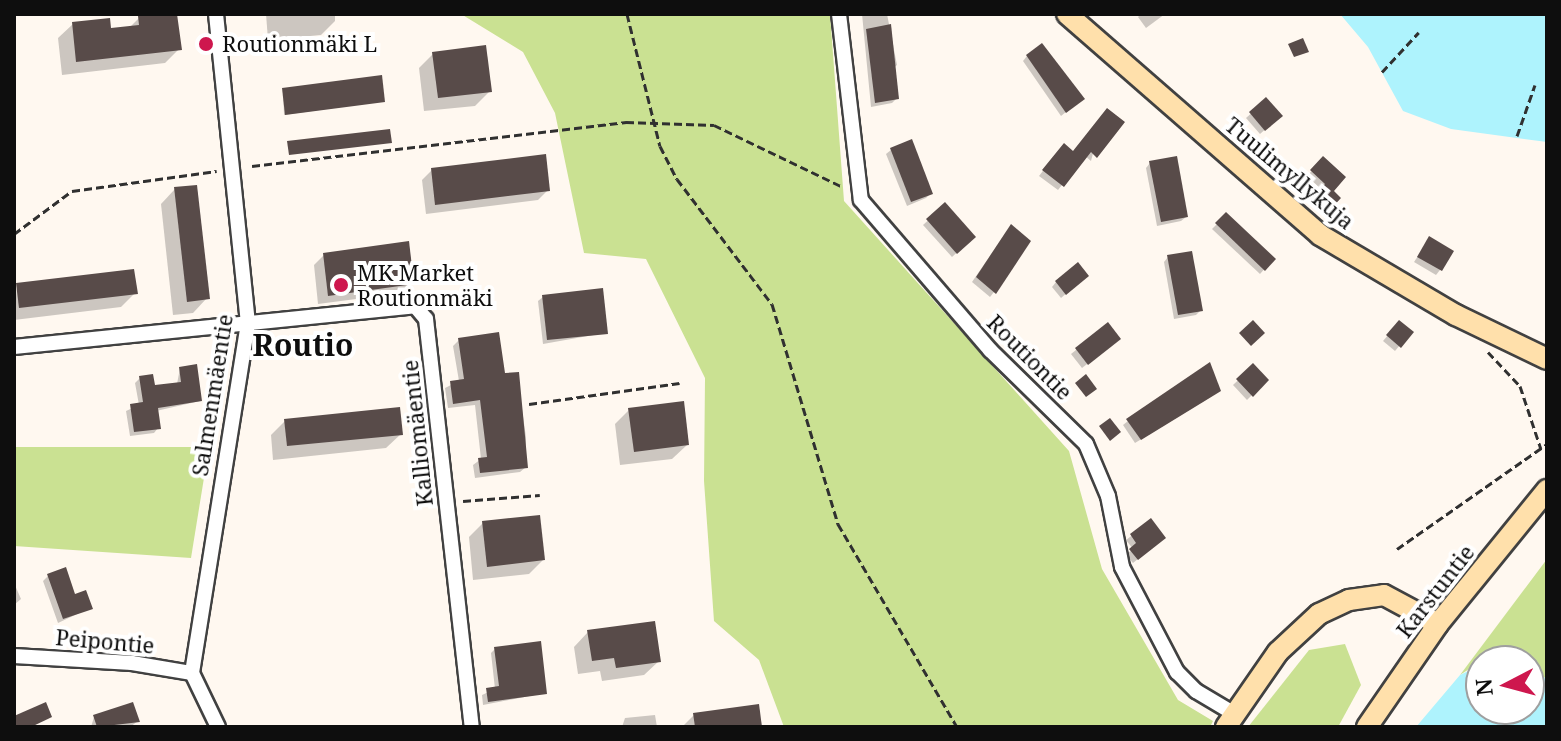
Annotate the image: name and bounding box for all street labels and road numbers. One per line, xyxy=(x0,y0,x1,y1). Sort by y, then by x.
street label: Tuulimyllykuja xyxy=(1220,111,1360,235)
street label: Routiontie xyxy=(982,309,1078,405)
street label: Salmenmäentie xyxy=(186,312,238,478)
street label: Kalliomäentie xyxy=(396,359,438,507)
street label: Karstuntie xyxy=(1391,539,1479,643)
street label: Peipontie xyxy=(55,624,155,658)

